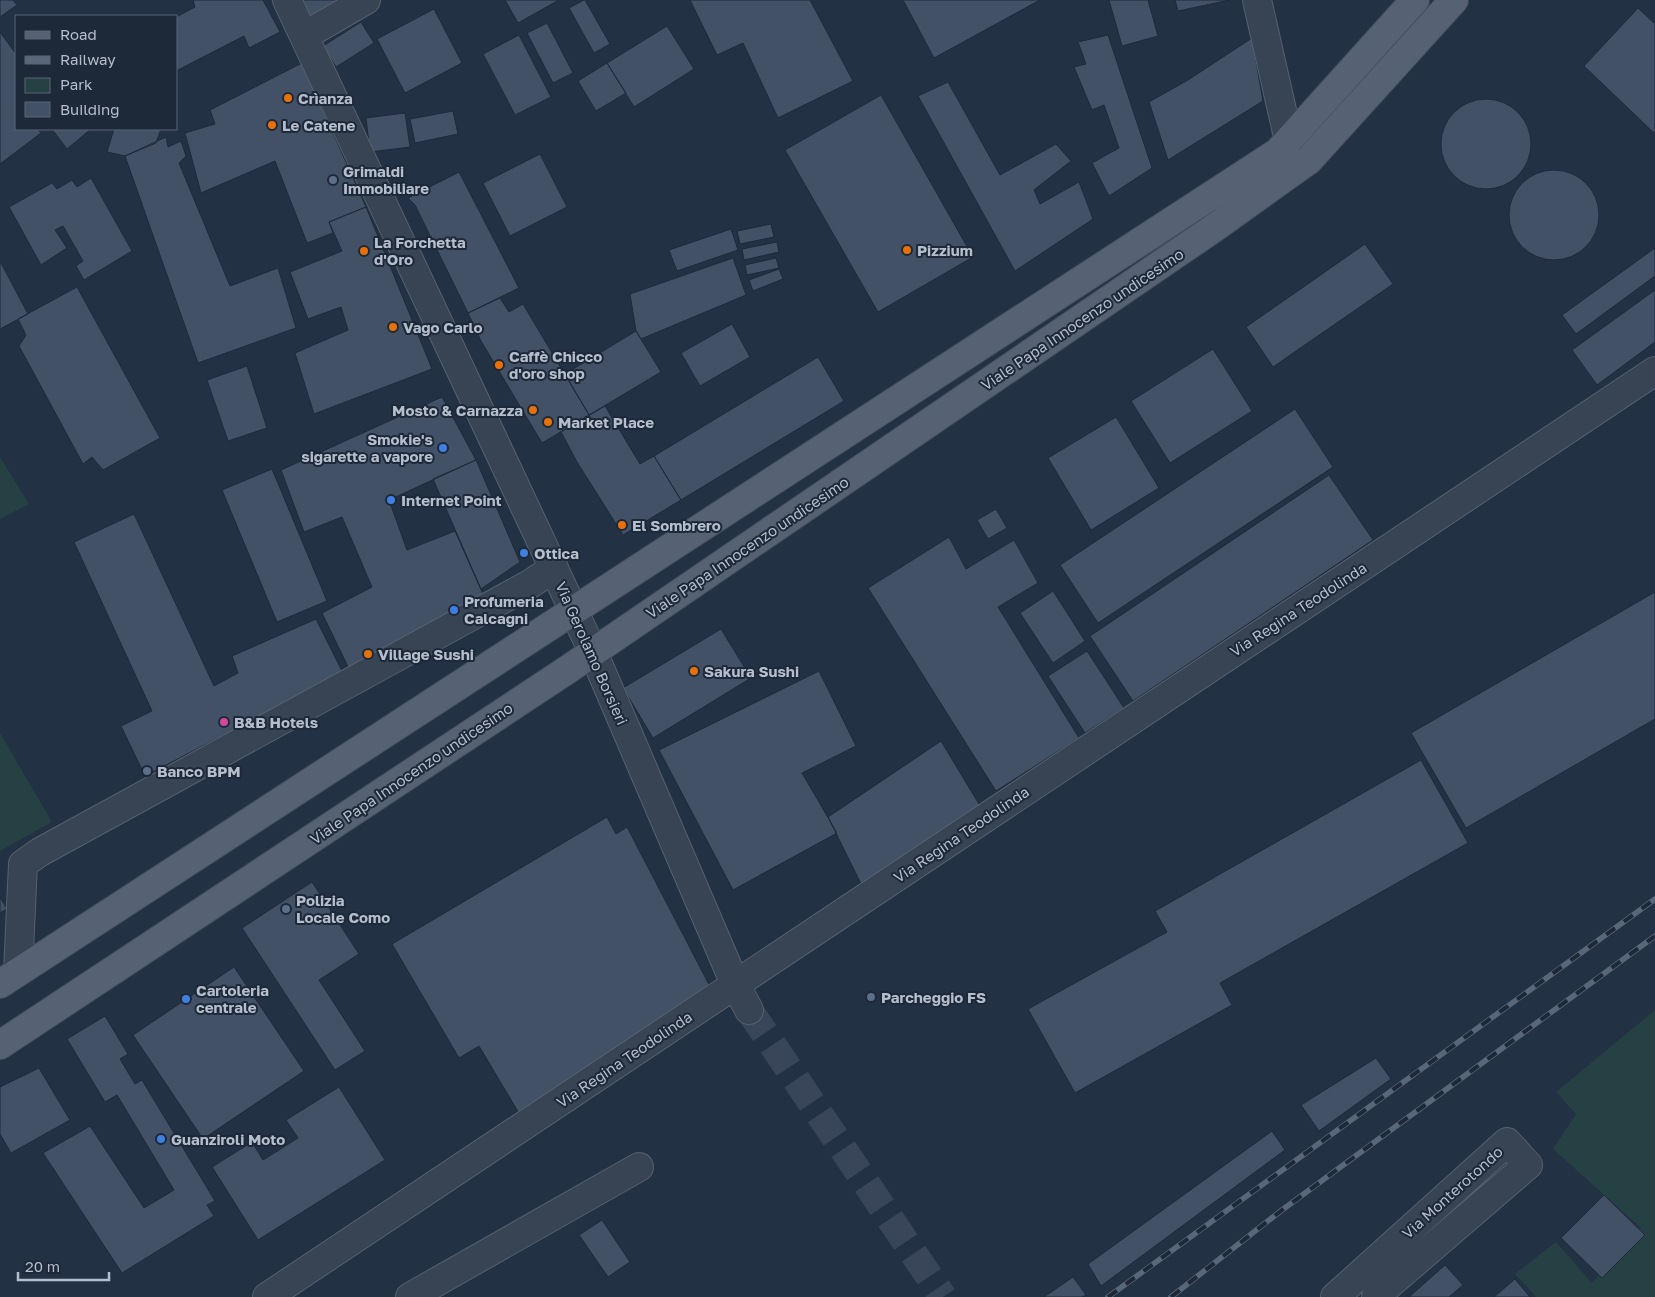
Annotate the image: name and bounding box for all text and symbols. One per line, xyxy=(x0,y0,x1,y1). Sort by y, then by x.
legend xyxy=(15,15,178,130)
text: Road xyxy=(60,25,97,43)
text: Railway xyxy=(60,50,116,68)
text: Park xyxy=(60,75,93,93)
place label: Crìanza xyxy=(298,89,353,107)
marker: Crìanza xyxy=(282,92,294,104)
text: Building xyxy=(60,100,120,118)
place label: Le Catene xyxy=(282,116,355,134)
marker: Le Catene xyxy=(266,119,278,131)
place label: Grimaldi Immobiliare xyxy=(343,162,429,197)
marker: Grimaldi Immobiliare xyxy=(327,174,339,186)
place label: La Forchetta d'Oro xyxy=(374,233,466,268)
place label: Pizzium xyxy=(917,241,973,259)
marker: Pizzium xyxy=(901,244,913,256)
street label: Viale Papa Innocenzo undicesimo xyxy=(977,244,1187,394)
marker: La Forchetta d'Oro xyxy=(358,245,370,257)
place label: Vago Carlo xyxy=(403,318,483,336)
marker: Vago Carlo xyxy=(387,321,399,333)
place label: Caffè Chicco d'oro shop xyxy=(509,347,602,382)
marker: Caffè Chicco d'oro shop xyxy=(493,359,505,371)
place label: Mosto & Carnazza xyxy=(392,401,523,419)
marker: Mosto & Carnazza xyxy=(527,404,539,416)
place label: Market Place xyxy=(558,413,654,431)
marker: Market Place xyxy=(542,416,554,428)
place label: Smokie's sigarette a vapore xyxy=(301,430,433,465)
marker: Smokie's sigarette a vapore xyxy=(437,442,449,454)
street label: Viale Papa Innocenzo undicesimo xyxy=(642,472,852,622)
place label: Internet Point xyxy=(401,491,502,509)
marker: Internet Point xyxy=(385,494,397,506)
place label: El Sombrero xyxy=(632,516,721,534)
marker: El Sombrero xyxy=(616,519,628,531)
place label: Ottica xyxy=(534,544,579,562)
marker: Ottica xyxy=(518,547,530,559)
street label: Via Regina Teodolinda xyxy=(1226,558,1370,660)
street label: Via Gerolamo Borsieri xyxy=(552,579,632,727)
place label: Profumeria Calcagni xyxy=(464,592,544,627)
marker: Profumeria Calcagni xyxy=(448,604,460,616)
place label: Village Sushi xyxy=(378,645,474,663)
marker: Village Sushi xyxy=(362,648,374,660)
place label: Sakura Sushi xyxy=(704,662,799,680)
marker: Sakura Sushi xyxy=(688,665,700,677)
street label: Viale Papa Innocenzo undicesimo xyxy=(306,698,516,848)
place label: B&B Hotels xyxy=(234,713,318,731)
marker: B&B Hotels xyxy=(218,716,230,728)
place label: Banco BPM xyxy=(157,762,241,780)
marker: Banco BPM xyxy=(141,765,153,777)
street label: Via Regina Teodolinda xyxy=(890,782,1032,886)
place label: Polizia Locale Como xyxy=(296,891,390,926)
marker: Polizia Locale Como xyxy=(280,903,292,915)
place label: Cartoleria centrale xyxy=(196,981,269,1016)
place label: Parcheggio FS xyxy=(881,988,986,1006)
marker: Parcheggio FS xyxy=(865,991,877,1003)
marker: Cartoleria centrale xyxy=(180,993,192,1005)
street label: Via Regina Teodolinda xyxy=(553,1007,695,1111)
place label: Guanziroli Moto xyxy=(171,1130,285,1148)
marker: Guanziroli Moto xyxy=(155,1133,167,1145)
street label: Via Monterotondo xyxy=(1398,1142,1506,1242)
scale bar xyxy=(18,1250,109,1282)
text: 20 m xyxy=(25,1257,60,1275)

